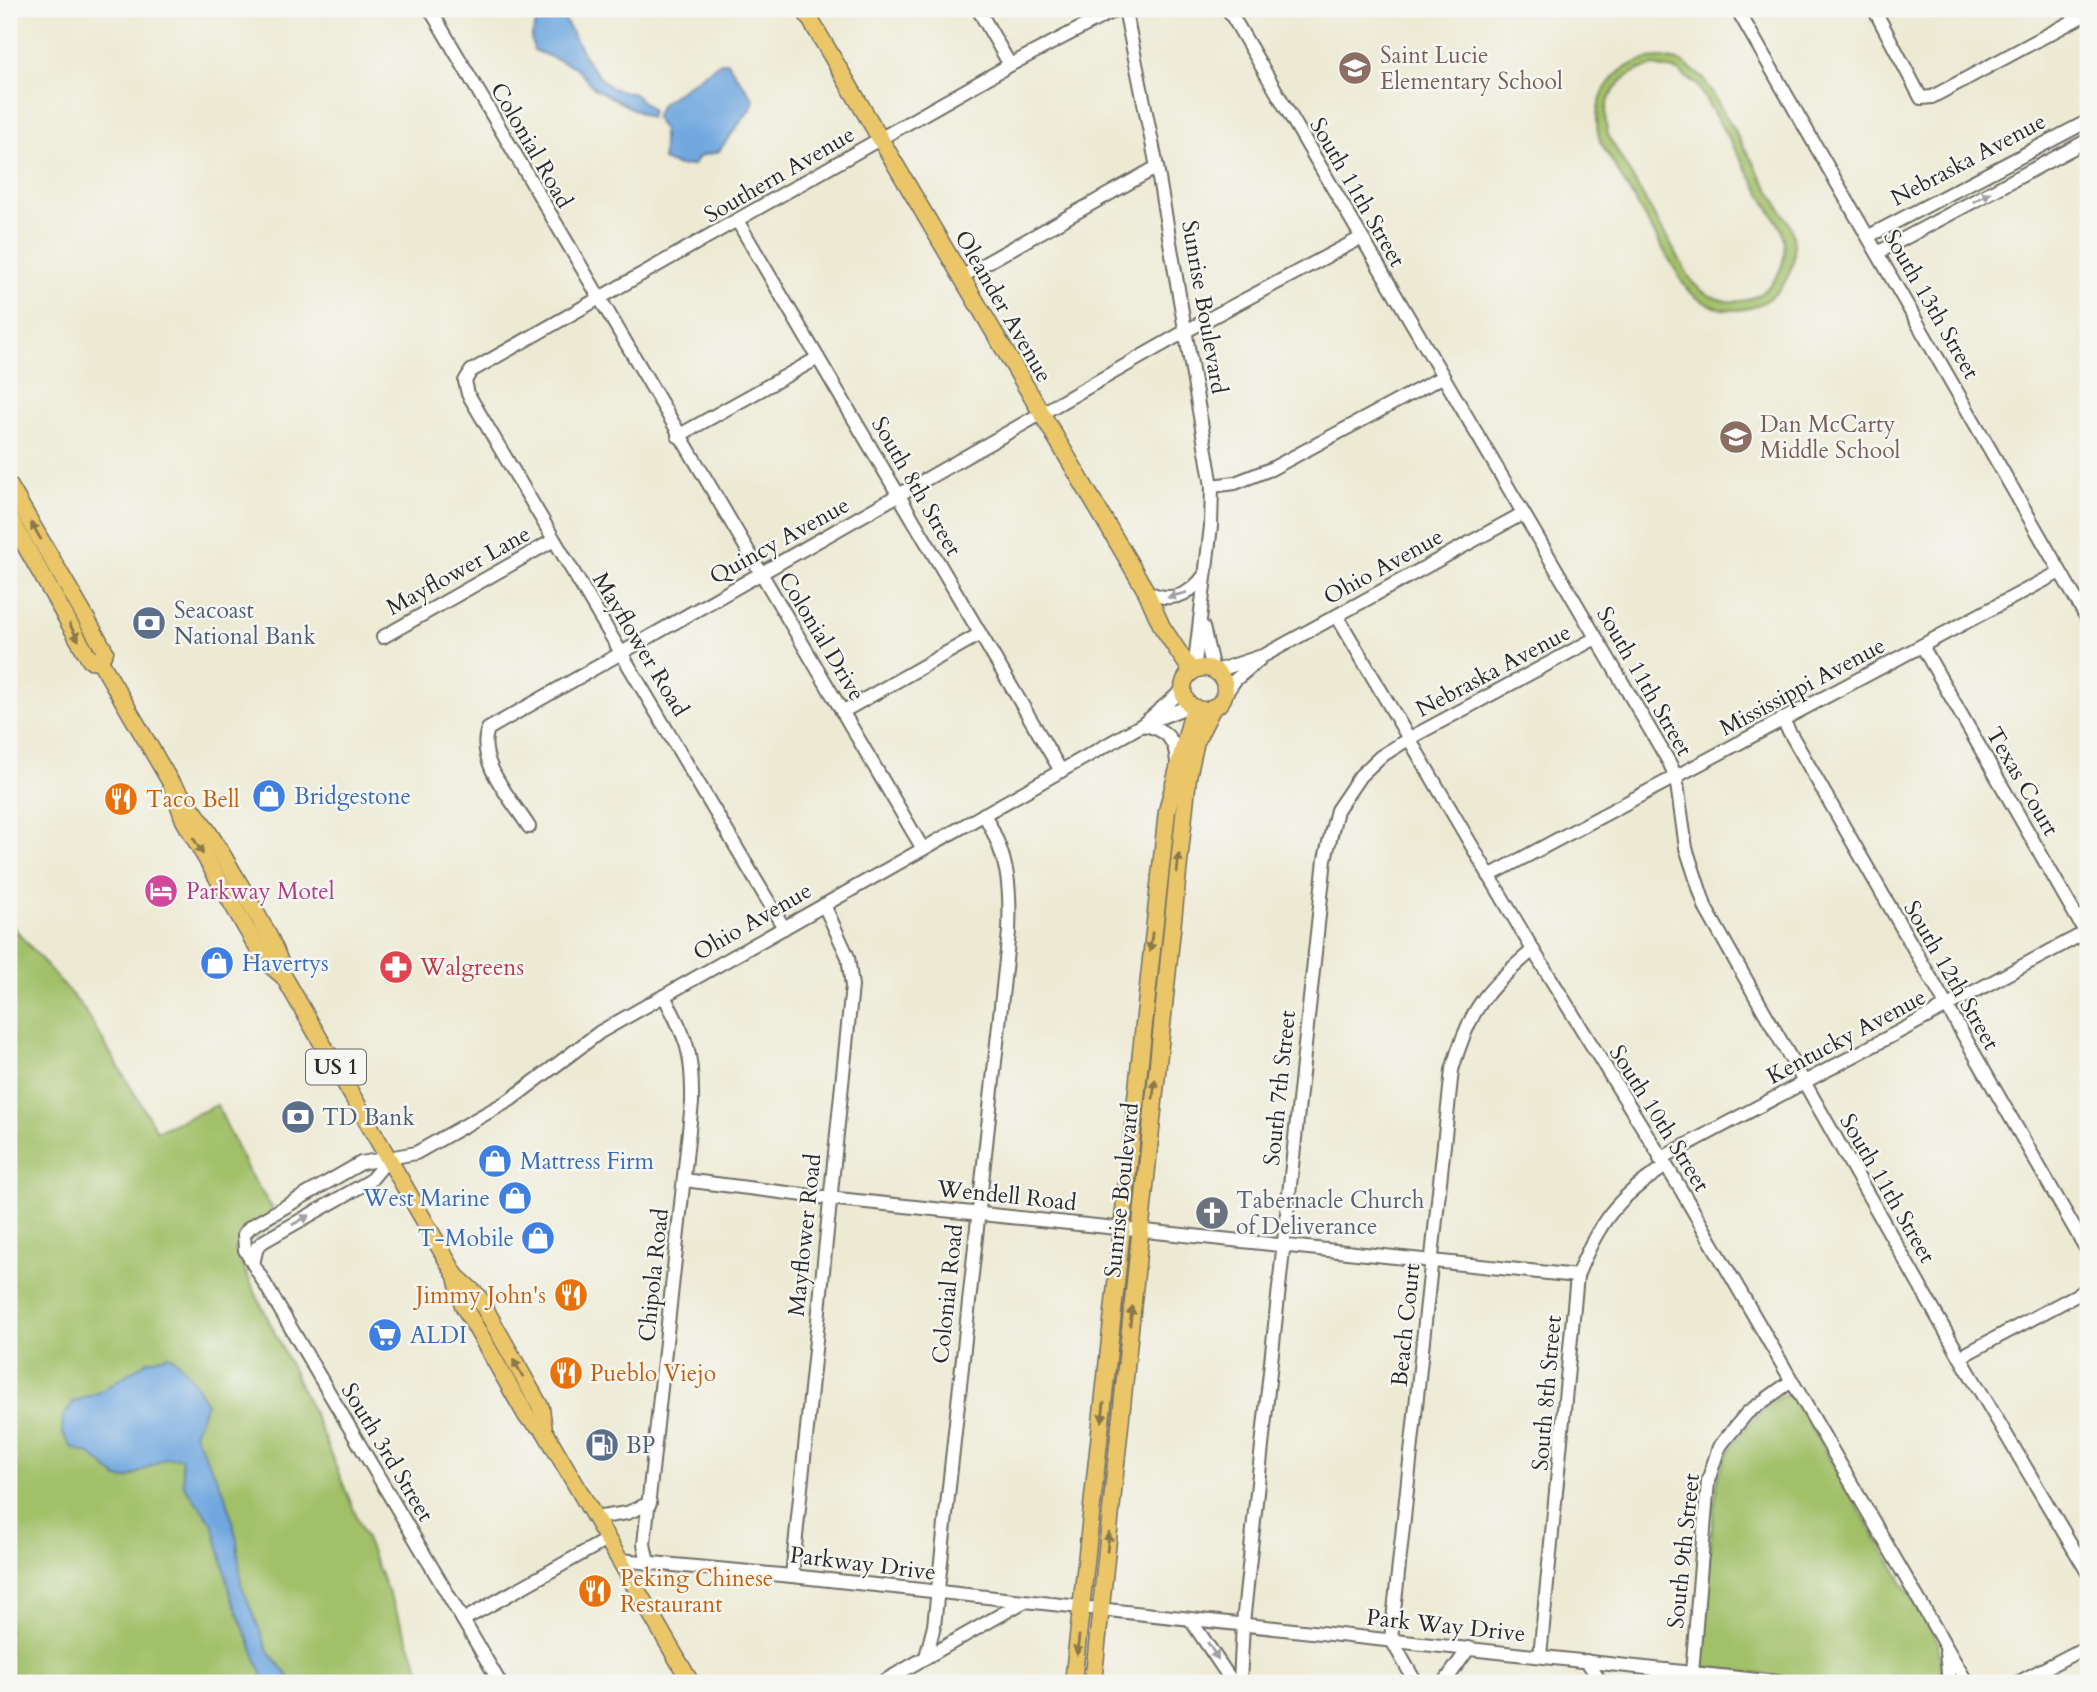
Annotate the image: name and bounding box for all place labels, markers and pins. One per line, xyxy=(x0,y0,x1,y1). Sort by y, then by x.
place label: Saint Lucie Elementary School xyxy=(1380,40,1563,97)
school or university icon: Saint Lucie Elementary School xyxy=(1336,49,1374,87)
place label: Dan McCarty Middle School xyxy=(1760,409,1901,466)
school or university icon: Dan McCarty Middle School xyxy=(1717,418,1755,456)
place label: Seacoast National Bank xyxy=(174,595,316,652)
bank icon: Seacoast National Bank xyxy=(130,604,168,642)
shop icon: Bridgestone xyxy=(250,777,288,815)
restaurant icon: Taco Bell xyxy=(102,780,140,818)
place label: Bridgestone xyxy=(294,781,411,812)
place label: Taco Bell xyxy=(146,784,240,815)
hotel icon: Parkway Motel xyxy=(142,872,180,910)
place label: Parkway Motel xyxy=(186,876,335,907)
shop icon: Havertys xyxy=(198,944,236,982)
place label: Havertys xyxy=(242,948,329,979)
pharmacy icon: Walgreens xyxy=(377,948,415,986)
place label: Walgreens xyxy=(419,952,524,983)
bank icon: TD Bank xyxy=(279,1098,317,1136)
place label: TD Bank xyxy=(322,1102,415,1133)
shop icon: Mattress Firm xyxy=(476,1142,514,1180)
place label: Mattress Firm xyxy=(520,1146,654,1177)
shop icon: West Marine xyxy=(496,1179,534,1217)
place label: West Marine xyxy=(362,1183,490,1214)
place label: Tabernacle Church of Deliverance xyxy=(1236,1185,1425,1242)
church icon: Tabernacle Church of Deliverance xyxy=(1193,1194,1231,1232)
shop icon: T-Mobile xyxy=(519,1219,557,1257)
place label: T-Mobile xyxy=(418,1223,514,1254)
restaurant icon: Jimmy John's xyxy=(552,1276,590,1314)
place label: Jimmy John's xyxy=(413,1280,546,1311)
supermarket icon: ALDI xyxy=(366,1316,404,1354)
place label: ALDI xyxy=(410,1320,467,1351)
restaurant icon: Pueblo Viejo xyxy=(547,1354,585,1392)
place label: Pueblo Viejo xyxy=(590,1358,716,1389)
fuel station icon: BP xyxy=(583,1426,621,1464)
place label: BP xyxy=(626,1430,655,1461)
place label: Peking Chinese Restaurant xyxy=(620,1563,773,1620)
restaurant icon: Peking Chinese Restaurant xyxy=(576,1572,614,1610)

